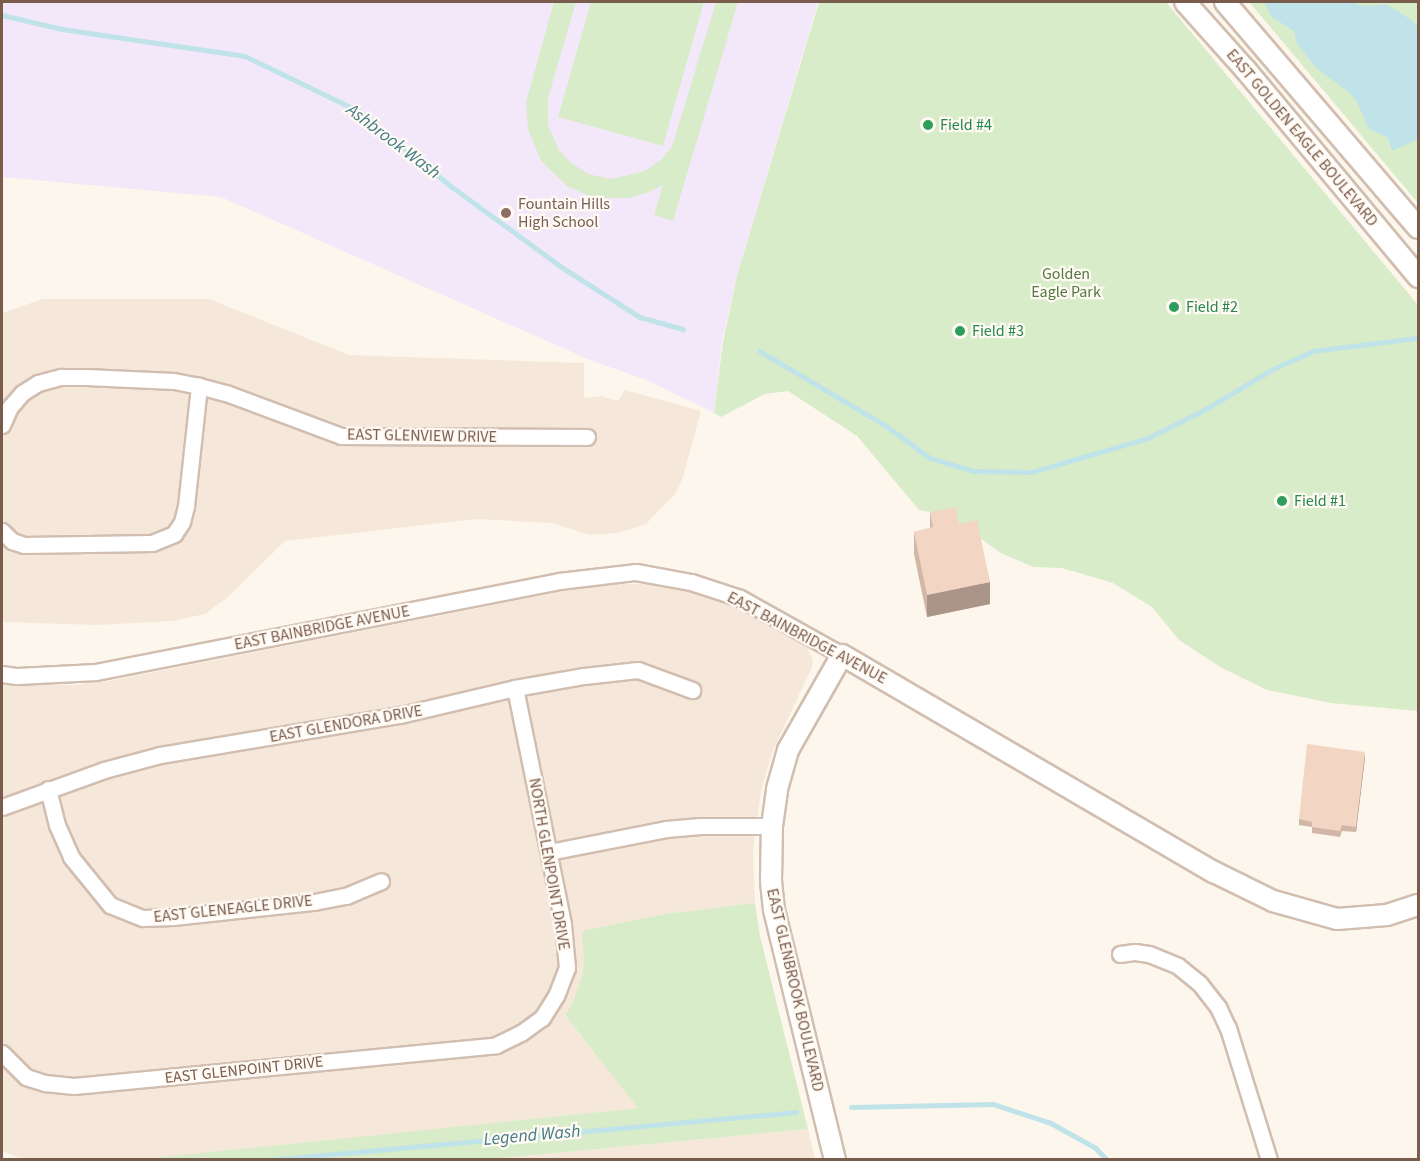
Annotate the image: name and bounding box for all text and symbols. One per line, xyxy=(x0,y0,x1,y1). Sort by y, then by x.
street label: EAST GOLDEN EAGLE BOULEVARD xyxy=(1222,45,1382,231)
water label: Ashbrook Wash xyxy=(342,100,444,184)
place label: Field #4 xyxy=(940,115,992,135)
marker: Field #4 xyxy=(921,118,935,132)
place label: Fountain Hills High School xyxy=(518,194,610,232)
marker: Fountain Hills High School xyxy=(499,206,513,220)
park label: Golden Eagle Park xyxy=(1031,264,1101,302)
place label: Field #2 xyxy=(1186,297,1238,317)
marker: Field #2 xyxy=(1167,300,1181,314)
place label: Field #3 xyxy=(972,321,1024,341)
marker: Field #3 xyxy=(953,324,967,338)
street label: EAST GLENVIEW DRIVE xyxy=(347,425,497,447)
place label: Field #1 xyxy=(1294,491,1346,511)
marker: Field #1 xyxy=(1275,494,1289,508)
street label: EAST BAINBRIDGE AVENUE xyxy=(724,588,890,688)
street label: EAST BAINBRIDGE AVENUE xyxy=(233,602,411,654)
street label: EAST GLENDORA DRIVE xyxy=(268,701,424,747)
street label: NORTH GLENPOINT DRIVE xyxy=(524,776,574,952)
street label: EAST GLENBROOK BOULEVARD xyxy=(762,887,828,1093)
street label: EAST GLENEAGLE DRIVE xyxy=(153,891,313,927)
street label: EAST GLENPOINT DRIVE xyxy=(164,1052,324,1088)
water label: Legend Wash xyxy=(483,1121,581,1151)

